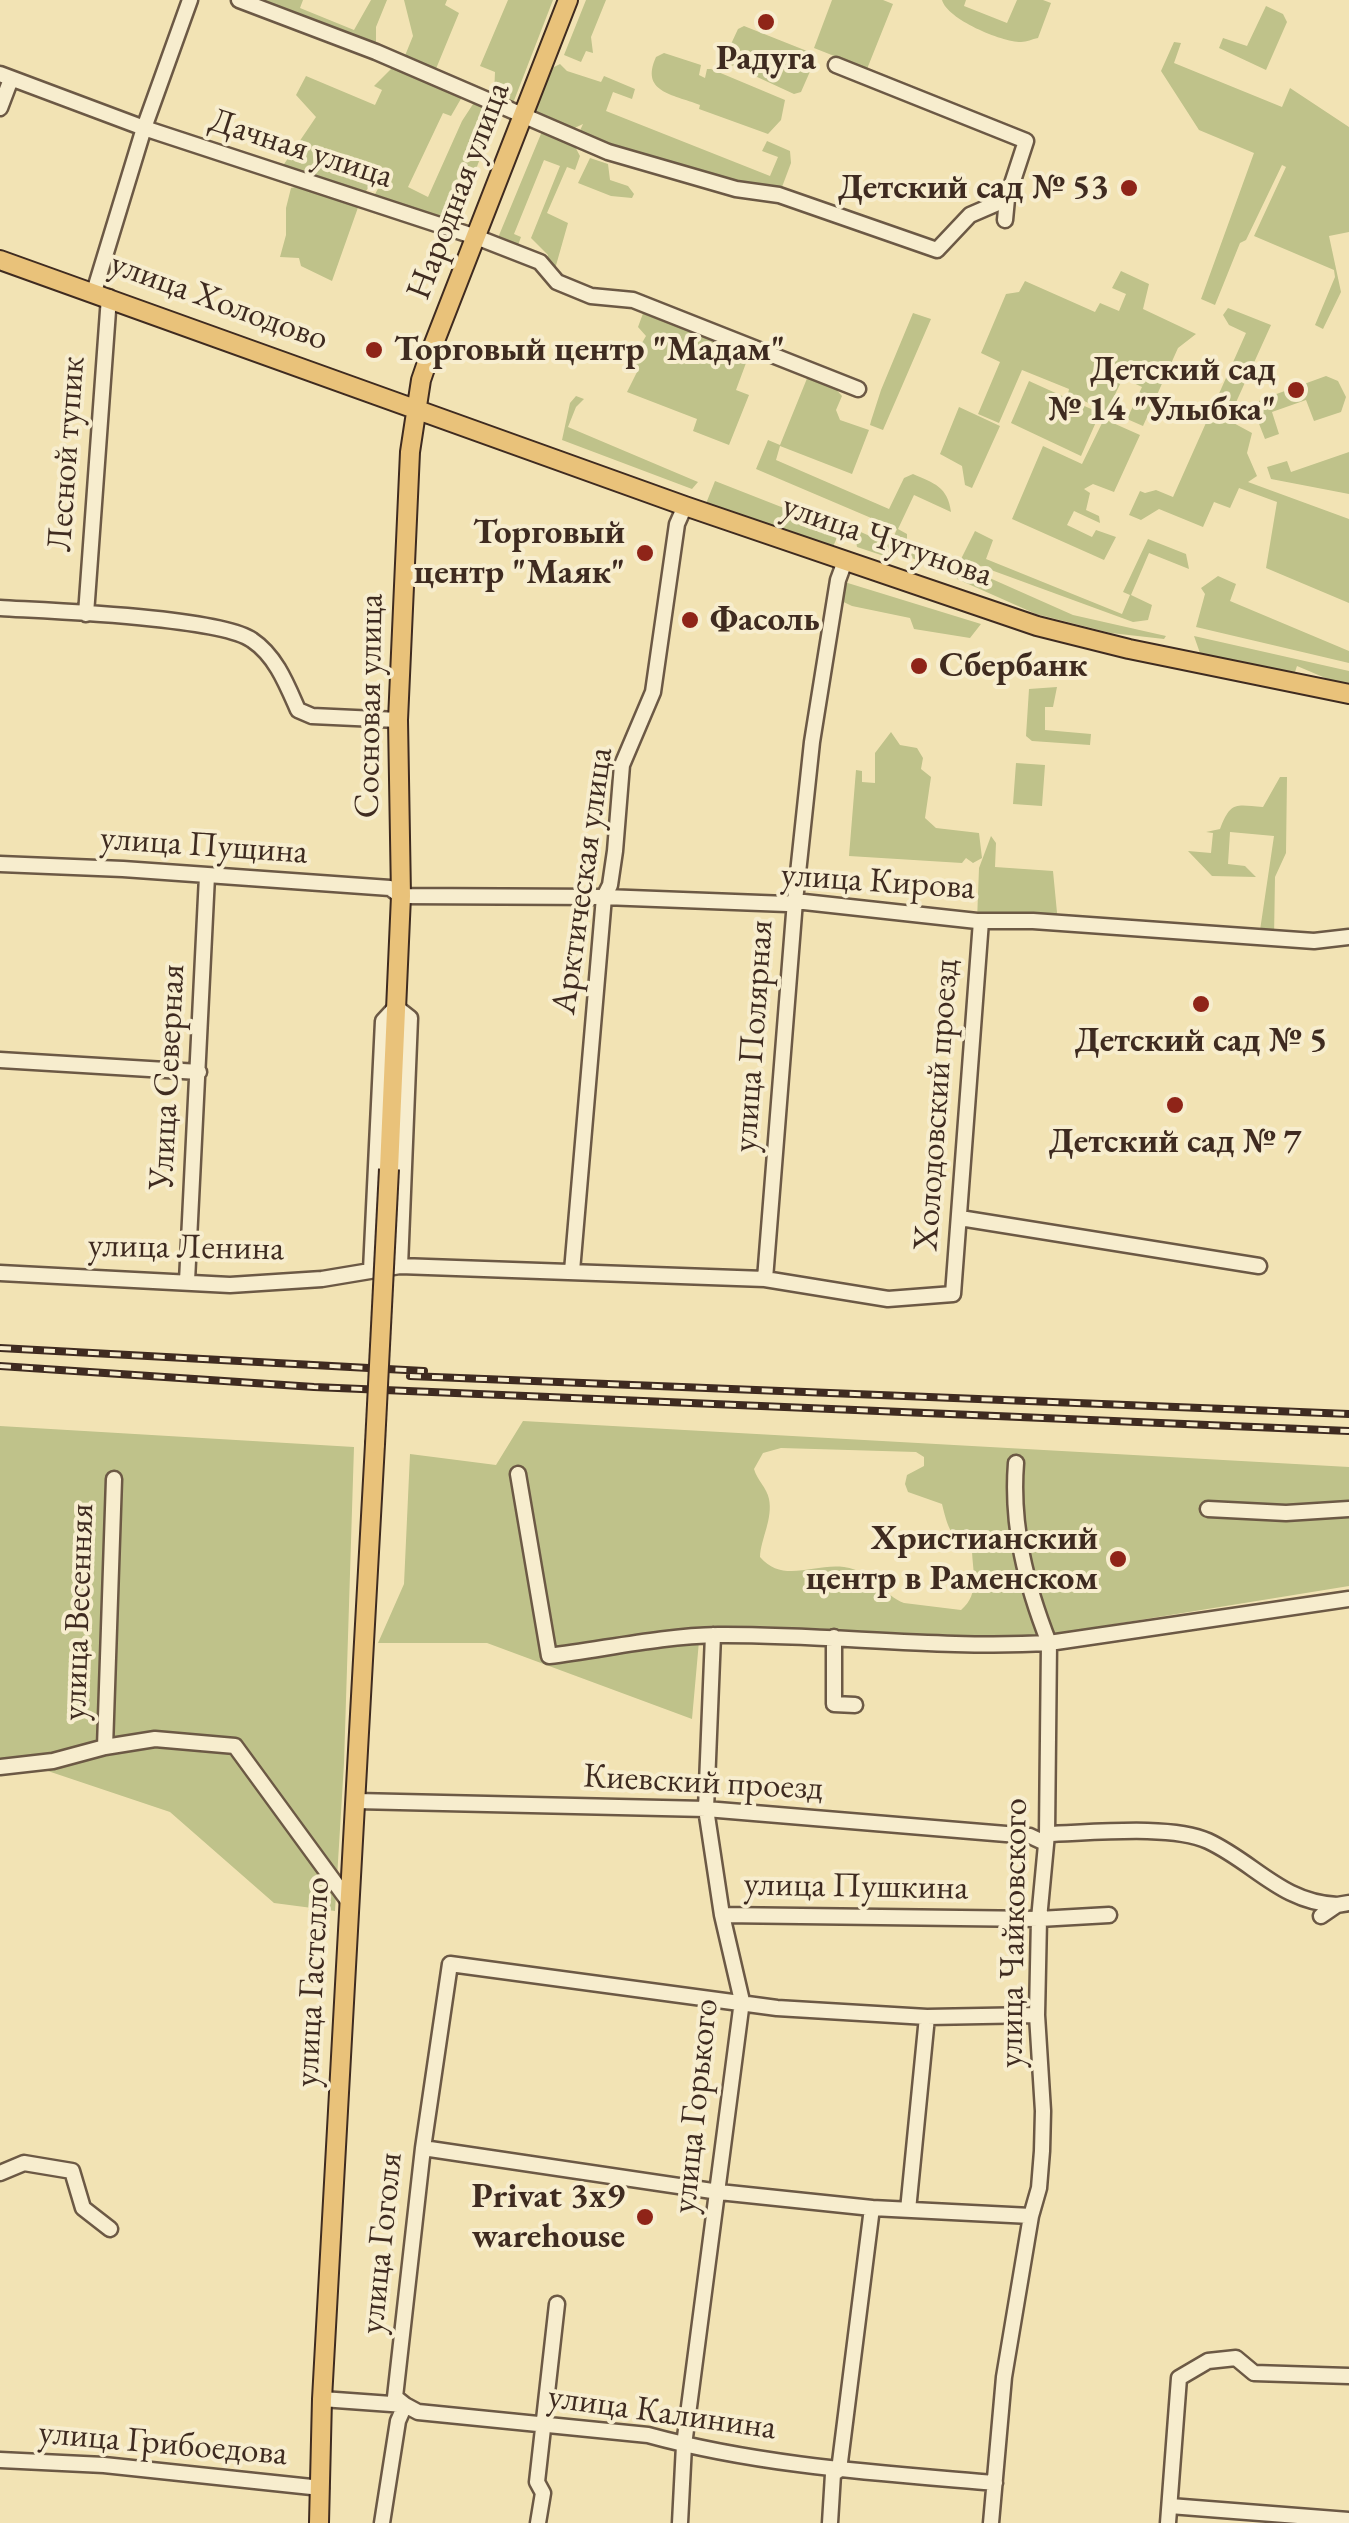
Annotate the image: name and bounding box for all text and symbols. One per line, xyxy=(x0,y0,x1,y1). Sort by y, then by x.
marker: Радуга xyxy=(755,11,777,33)
place label: Радуга xyxy=(716,38,816,80)
street label: Народная улица xyxy=(398,76,520,306)
street label: Дачная улица xyxy=(204,100,398,198)
place label: Детский сад № 53 xyxy=(838,167,1109,209)
marker: Детский сад № 53 xyxy=(1118,177,1140,199)
street label: улица Холодово xyxy=(104,243,334,361)
place label: Торговый центр "Мадам" xyxy=(394,329,785,371)
marker: Торговый центр "Мадам" xyxy=(363,339,385,361)
place label: Детский сад № 14 "Улыбка" xyxy=(1048,349,1276,431)
street label: Лесной тупик xyxy=(39,355,95,553)
marker: Детский сад № 14 "Улыбка" xyxy=(1285,379,1307,401)
street label: улица Чугунова xyxy=(776,485,998,597)
place label: Торговый центр "Маяк" xyxy=(414,512,625,594)
marker: Торговый центр "Маяк" xyxy=(634,542,656,564)
street label: Сосновая улица xyxy=(347,593,393,819)
place label: Фасоль xyxy=(710,599,820,641)
marker: Фасоль xyxy=(679,609,701,631)
place label: Сбербанк xyxy=(939,645,1088,687)
marker: Сбербанк xyxy=(908,655,930,677)
street label: Арктическая улица xyxy=(543,745,623,1017)
street label: улица Пущина xyxy=(99,818,309,874)
street label: улица Кирова xyxy=(779,854,977,910)
street label: улица Полярная xyxy=(725,918,783,1154)
street label: Холодовский проезд xyxy=(906,958,968,1252)
street label: Улица Северная xyxy=(141,963,195,1191)
marker: Детский сад № 5 xyxy=(1190,993,1212,1015)
place label: Детский сад № 5 xyxy=(1075,1020,1327,1062)
marker: Детский сад № 7 xyxy=(1164,1094,1186,1116)
place label: Детский сад № 7 xyxy=(1049,1121,1301,1163)
street label: улица Ленина xyxy=(88,1225,284,1271)
street label: улица Весенняя xyxy=(54,1503,104,1721)
place label: Христианский центр в Раменском xyxy=(806,1518,1098,1600)
marker: Христианский центр в Раменском xyxy=(1107,1548,1129,1570)
street label: Киевский проезд xyxy=(582,1756,824,1810)
street label: улица Чайковского xyxy=(991,1798,1037,2068)
street label: улица Пушкина xyxy=(743,1864,969,1910)
street label: улица Гастелло xyxy=(287,1876,339,2088)
street label: улица Горького xyxy=(664,1996,728,2216)
street label: улица Гоголя xyxy=(352,2150,412,2336)
place label: Privat 3x9 warehouse xyxy=(471,2176,625,2258)
marker: Privat 3x9 warehouse xyxy=(634,2206,656,2228)
street label: улица Калинина xyxy=(545,2376,779,2450)
street label: улица Грибоедова xyxy=(37,2412,289,2476)

